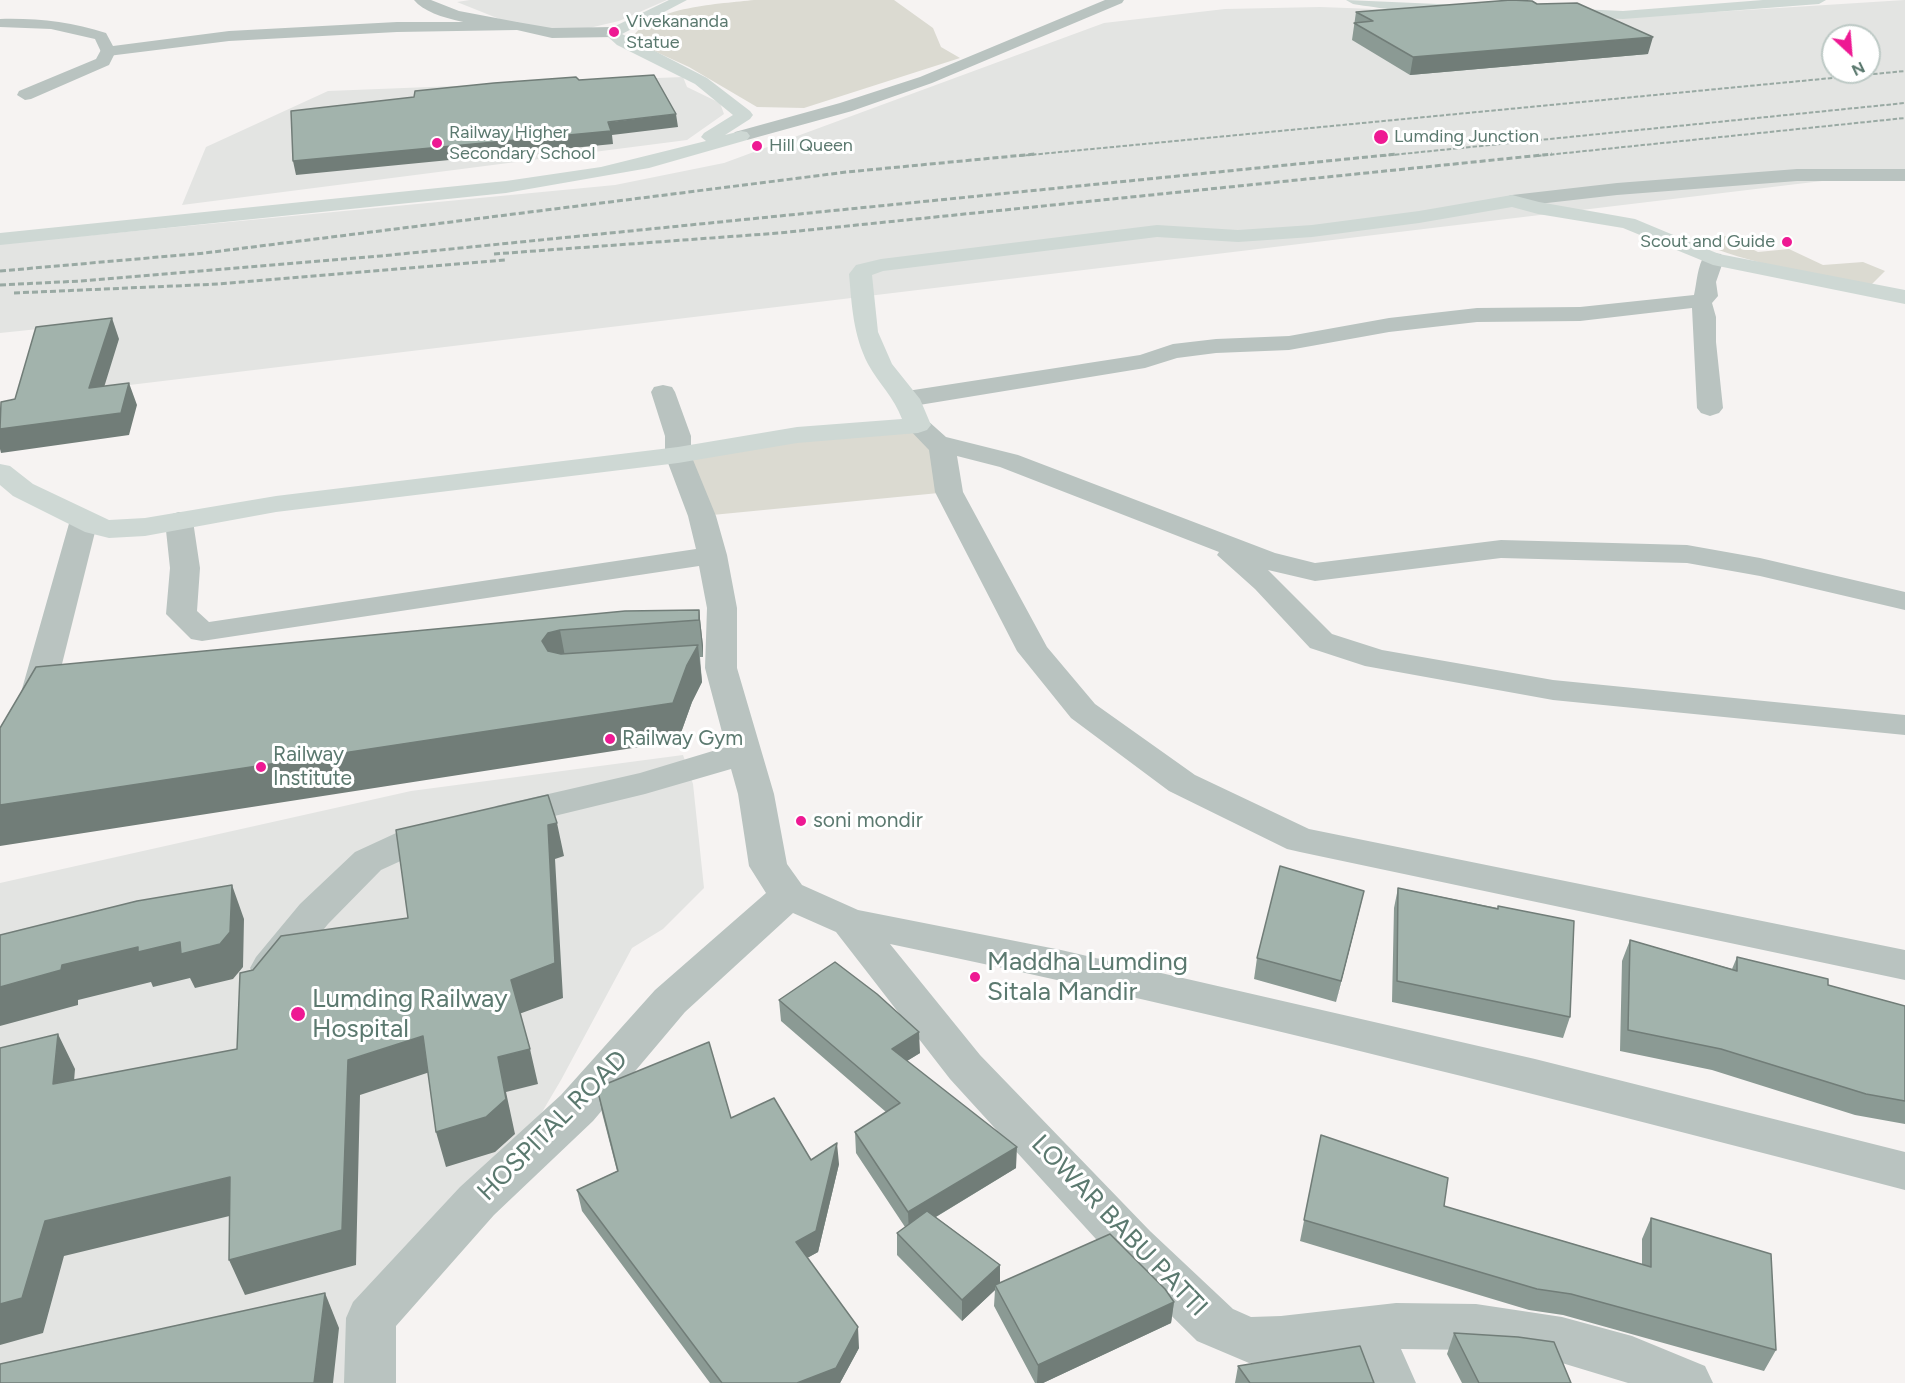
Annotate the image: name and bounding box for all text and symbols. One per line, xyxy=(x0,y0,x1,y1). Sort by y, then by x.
place label: Vivekananda Statue xyxy=(626,11,728,54)
north arrow xyxy=(1821,24,1881,84)
marker: Vivekananda Statue xyxy=(607,25,621,39)
text: N xyxy=(1849,58,1868,80)
place label: Railway Higher Secondary School xyxy=(449,122,596,164)
place label: Lumding Junction xyxy=(1394,126,1539,148)
marker: Lumding Junction xyxy=(1372,128,1390,146)
place label: Hill Queen xyxy=(769,135,853,157)
marker: Railway Higher Secondary School xyxy=(430,136,444,150)
marker: Hill Queen xyxy=(750,139,764,153)
place label: Scout and Guide xyxy=(1640,231,1775,253)
marker: Scout and Guide xyxy=(1780,235,1794,249)
place label: Railway Gym xyxy=(622,726,743,752)
marker: Railway Gym xyxy=(603,732,617,746)
place label: Railway Institute xyxy=(273,742,352,792)
marker: Railway Institute xyxy=(254,760,268,774)
place label: soni mondir xyxy=(813,808,923,834)
marker: soni mondir xyxy=(794,814,808,828)
place label: Maddha Lumding Sitala Mandir xyxy=(987,946,1188,1008)
marker: Maddha Lumding Sitala Mandir xyxy=(968,970,982,984)
place label: Lumding Railway Hospital xyxy=(312,983,508,1044)
marker: Lumding Railway Hospital xyxy=(289,1005,307,1023)
street label: HOSPITAL ROAD xyxy=(471,1044,635,1208)
street label: LOWAR BABU PATTI xyxy=(1025,1129,1213,1323)

